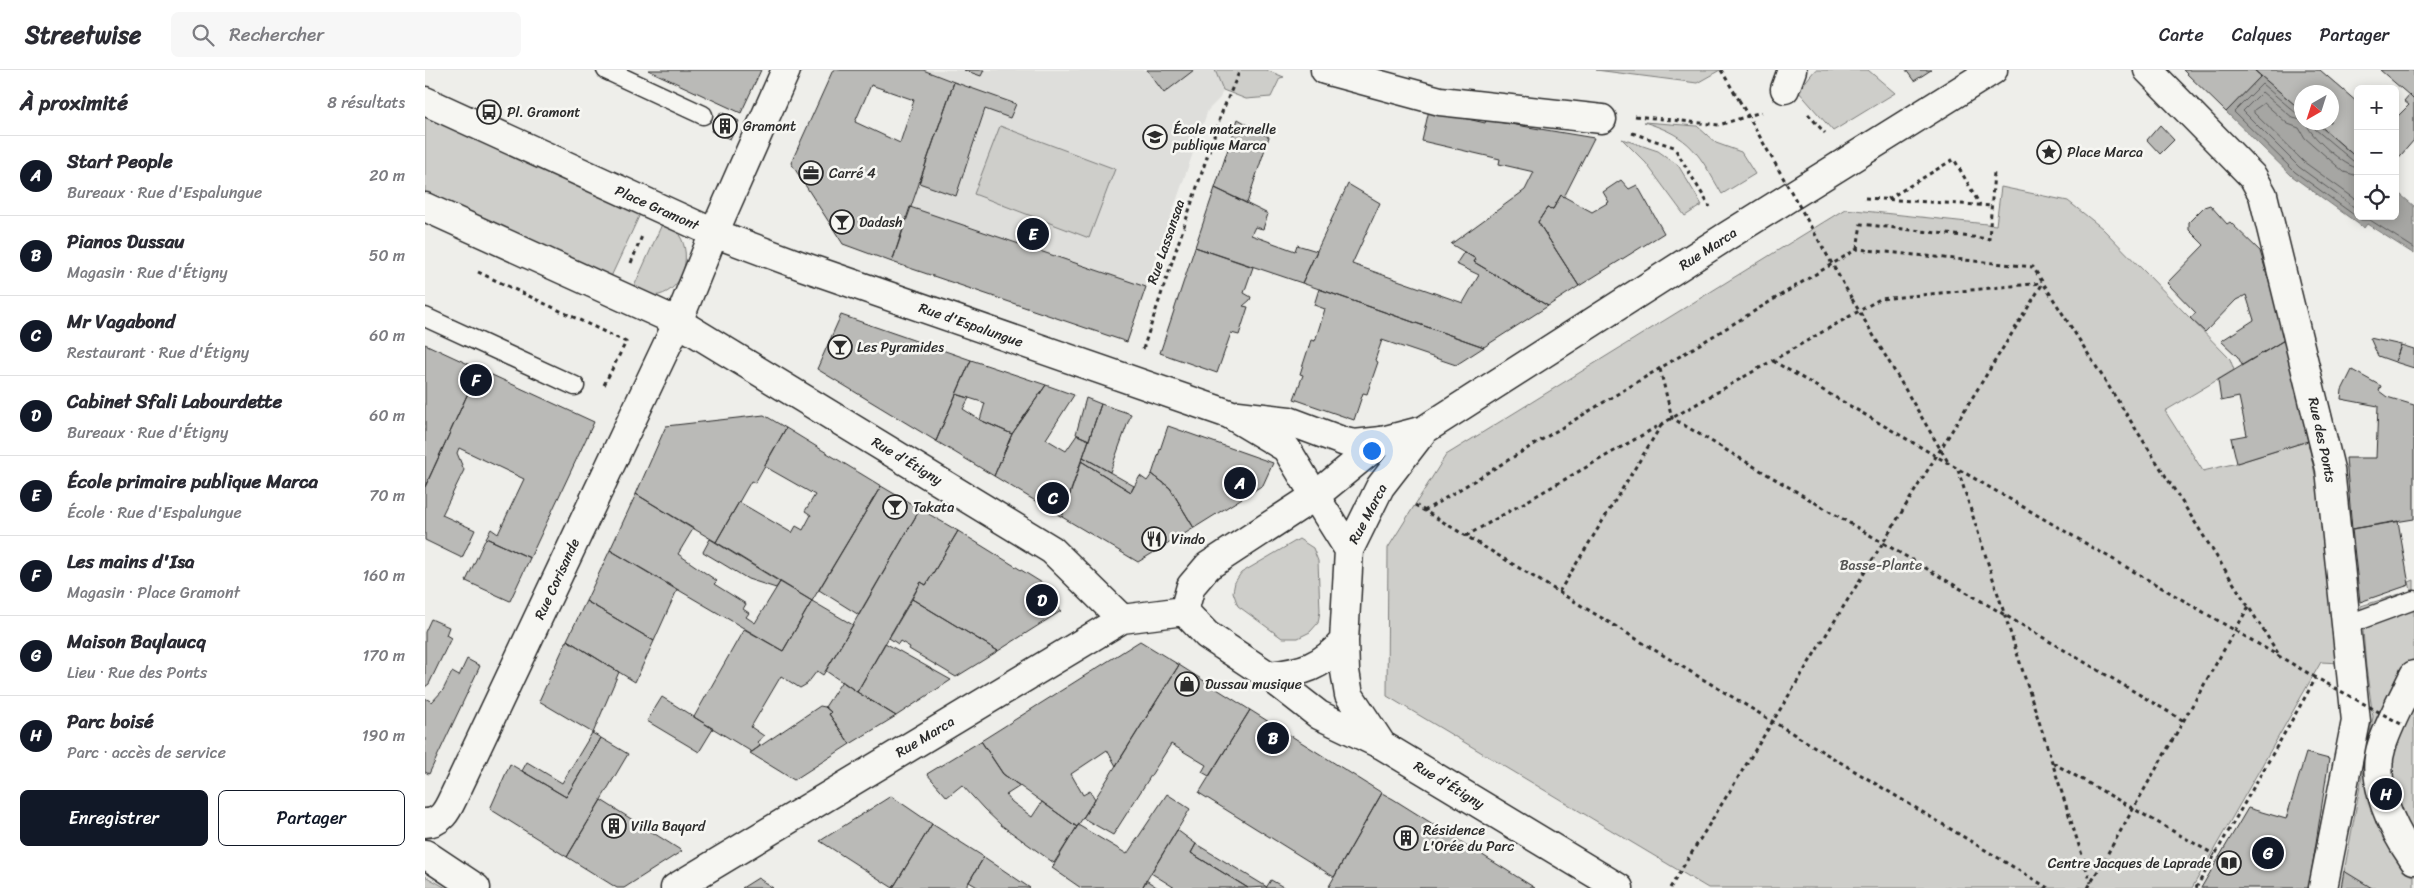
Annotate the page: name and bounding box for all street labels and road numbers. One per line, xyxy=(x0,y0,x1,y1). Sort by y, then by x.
street label: Place Gramont xyxy=(611,178,704,238)
street label: Rue Lassansaa xyxy=(1140,196,1192,288)
street label: Rue Marca xyxy=(1674,221,1742,277)
street label: Rue d'Espalungue xyxy=(915,295,1027,355)
street label: Rue des Ponts xyxy=(2301,395,2343,486)
street label: Rue d'Étigny xyxy=(867,430,948,492)
street label: Rue Marca xyxy=(1342,479,1394,549)
street label: Rue Corisande xyxy=(527,534,587,624)
street label: Rue Marca xyxy=(890,709,960,765)
street label: Rue d'Étigny xyxy=(1409,754,1490,816)

